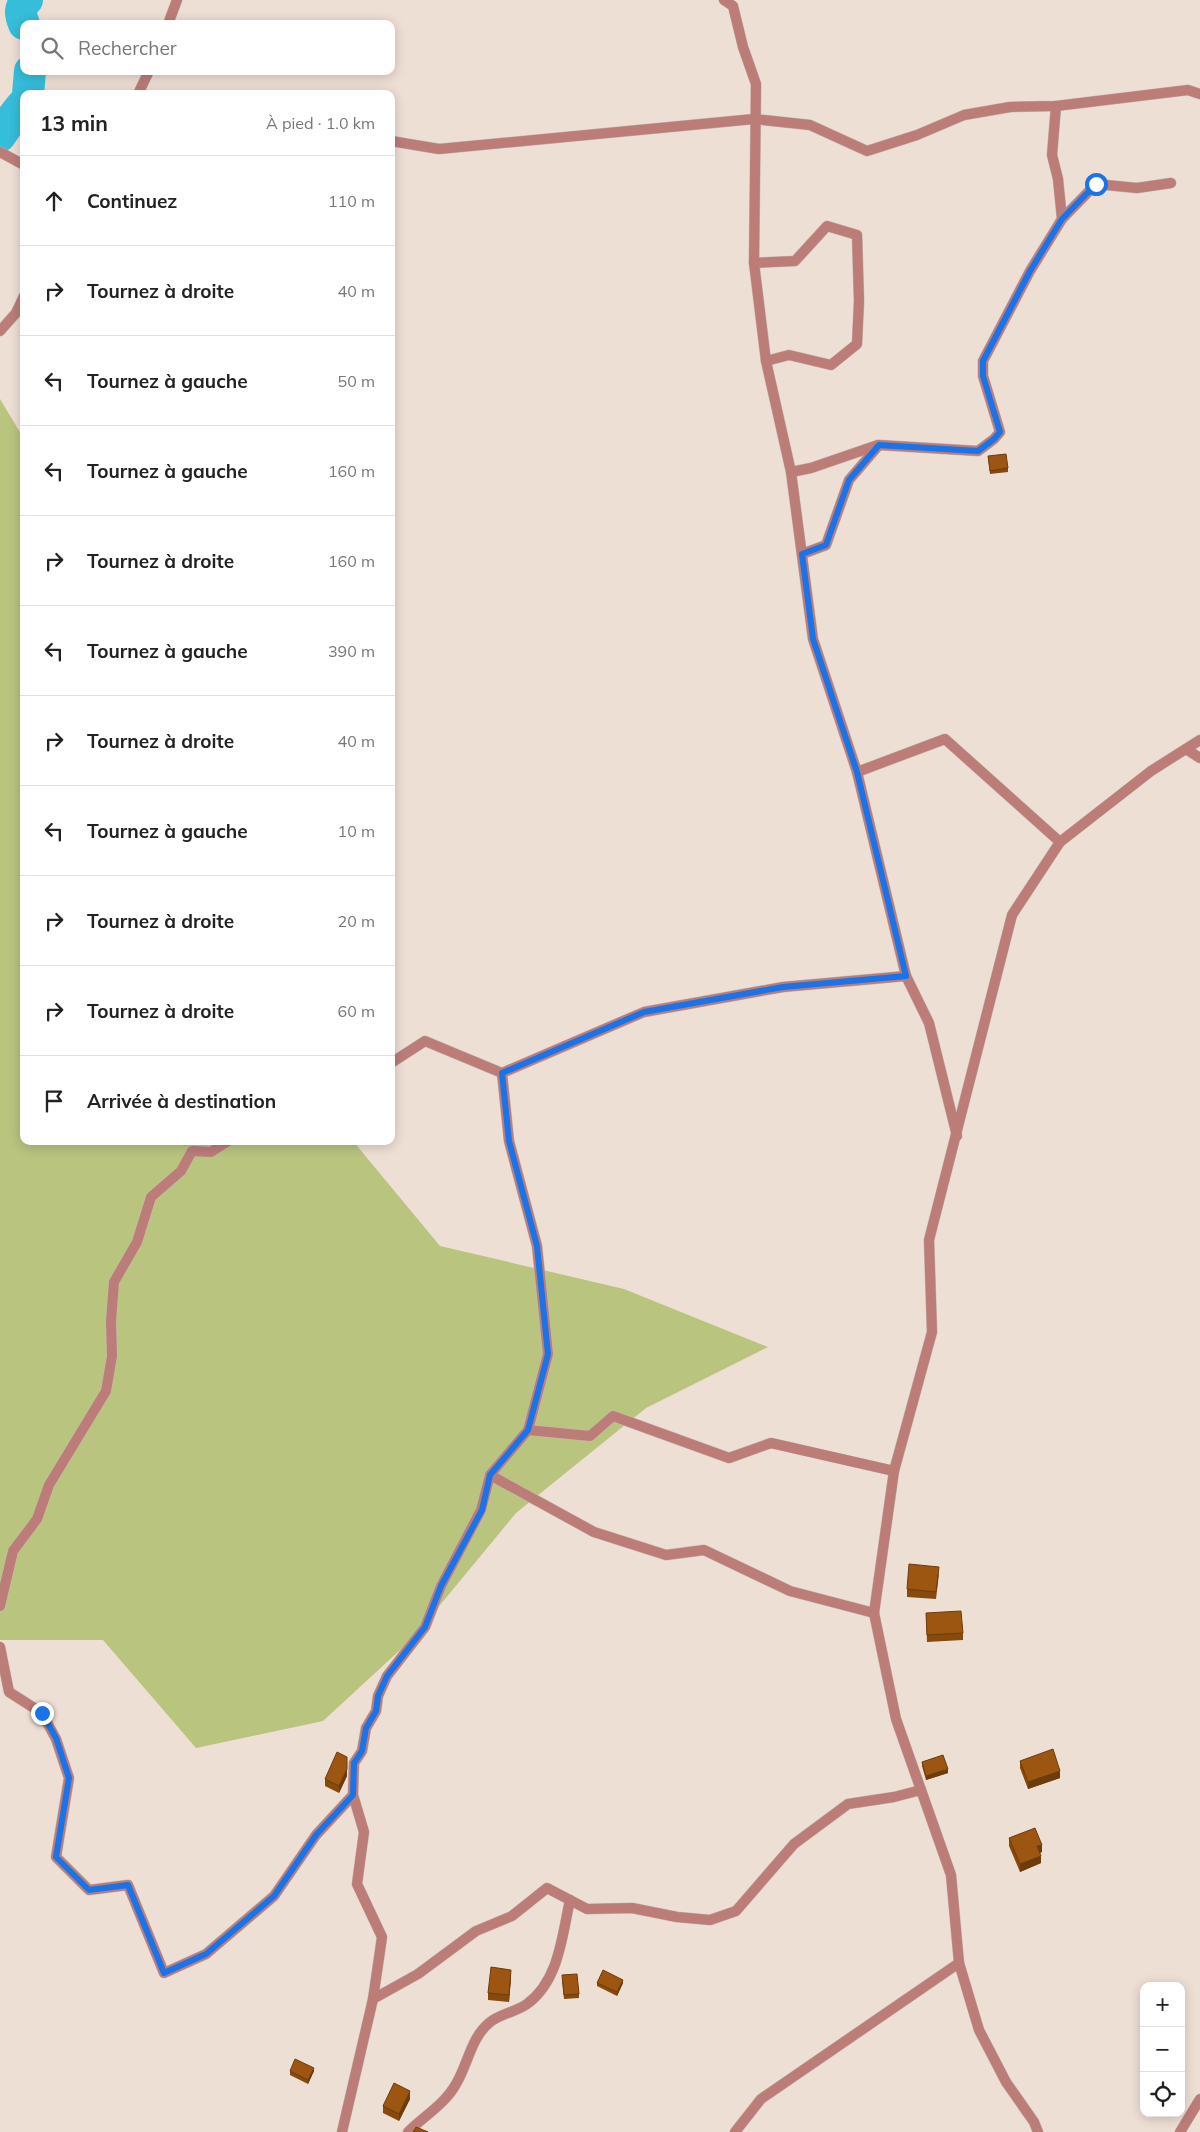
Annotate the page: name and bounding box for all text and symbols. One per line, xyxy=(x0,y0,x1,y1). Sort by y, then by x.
search box xyxy=(20,20,395,75)
icon: search xyxy=(38,34,66,62)
text: Rechercher xyxy=(78,36,177,60)
text: 13 min xyxy=(40,110,108,136)
text: À pied · 1.0 km xyxy=(266,113,375,133)
route start xyxy=(1085,173,1108,196)
icon: ahead xyxy=(40,187,68,215)
text: Continuez xyxy=(87,189,177,213)
text: 110 m xyxy=(328,191,375,211)
icon: right xyxy=(40,277,68,305)
text: Tournez à droite xyxy=(87,279,234,303)
text: 40 m xyxy=(338,281,375,301)
icon: left xyxy=(40,367,68,395)
text: Tournez à gauche xyxy=(87,369,248,393)
text: 50 m xyxy=(338,371,375,391)
icon: left xyxy=(40,457,68,485)
text: Tournez à gauche xyxy=(87,459,248,483)
text: 160 m xyxy=(328,461,375,481)
icon: right xyxy=(40,547,68,575)
text: Tournez à droite xyxy=(87,549,234,573)
text: 160 m xyxy=(328,551,375,571)
icon: left xyxy=(40,637,68,665)
text: Tournez à gauche xyxy=(87,639,248,663)
text: 390 m xyxy=(328,641,375,661)
icon: right xyxy=(40,727,68,755)
text: Tournez à droite xyxy=(87,729,234,753)
text: 40 m xyxy=(338,731,375,751)
icon: left xyxy=(40,817,68,845)
text: Tournez à gauche xyxy=(87,819,248,843)
text: 10 m xyxy=(338,821,375,841)
icon: right xyxy=(40,907,68,935)
text: Tournez à droite xyxy=(87,909,234,933)
text: 20 m xyxy=(338,911,375,931)
icon: right xyxy=(40,997,68,1025)
text: Tournez à droite xyxy=(87,999,234,1023)
text: 60 m xyxy=(338,1001,375,1021)
icon: arrive xyxy=(40,1087,68,1115)
text: Arrivée à destination xyxy=(87,1089,276,1113)
route end xyxy=(31,1702,54,1725)
map controls xyxy=(1140,1982,1185,2117)
button: + xyxy=(1140,1982,1185,2027)
button: − xyxy=(1140,2027,1185,2072)
button: locate xyxy=(1140,2072,1185,2117)

